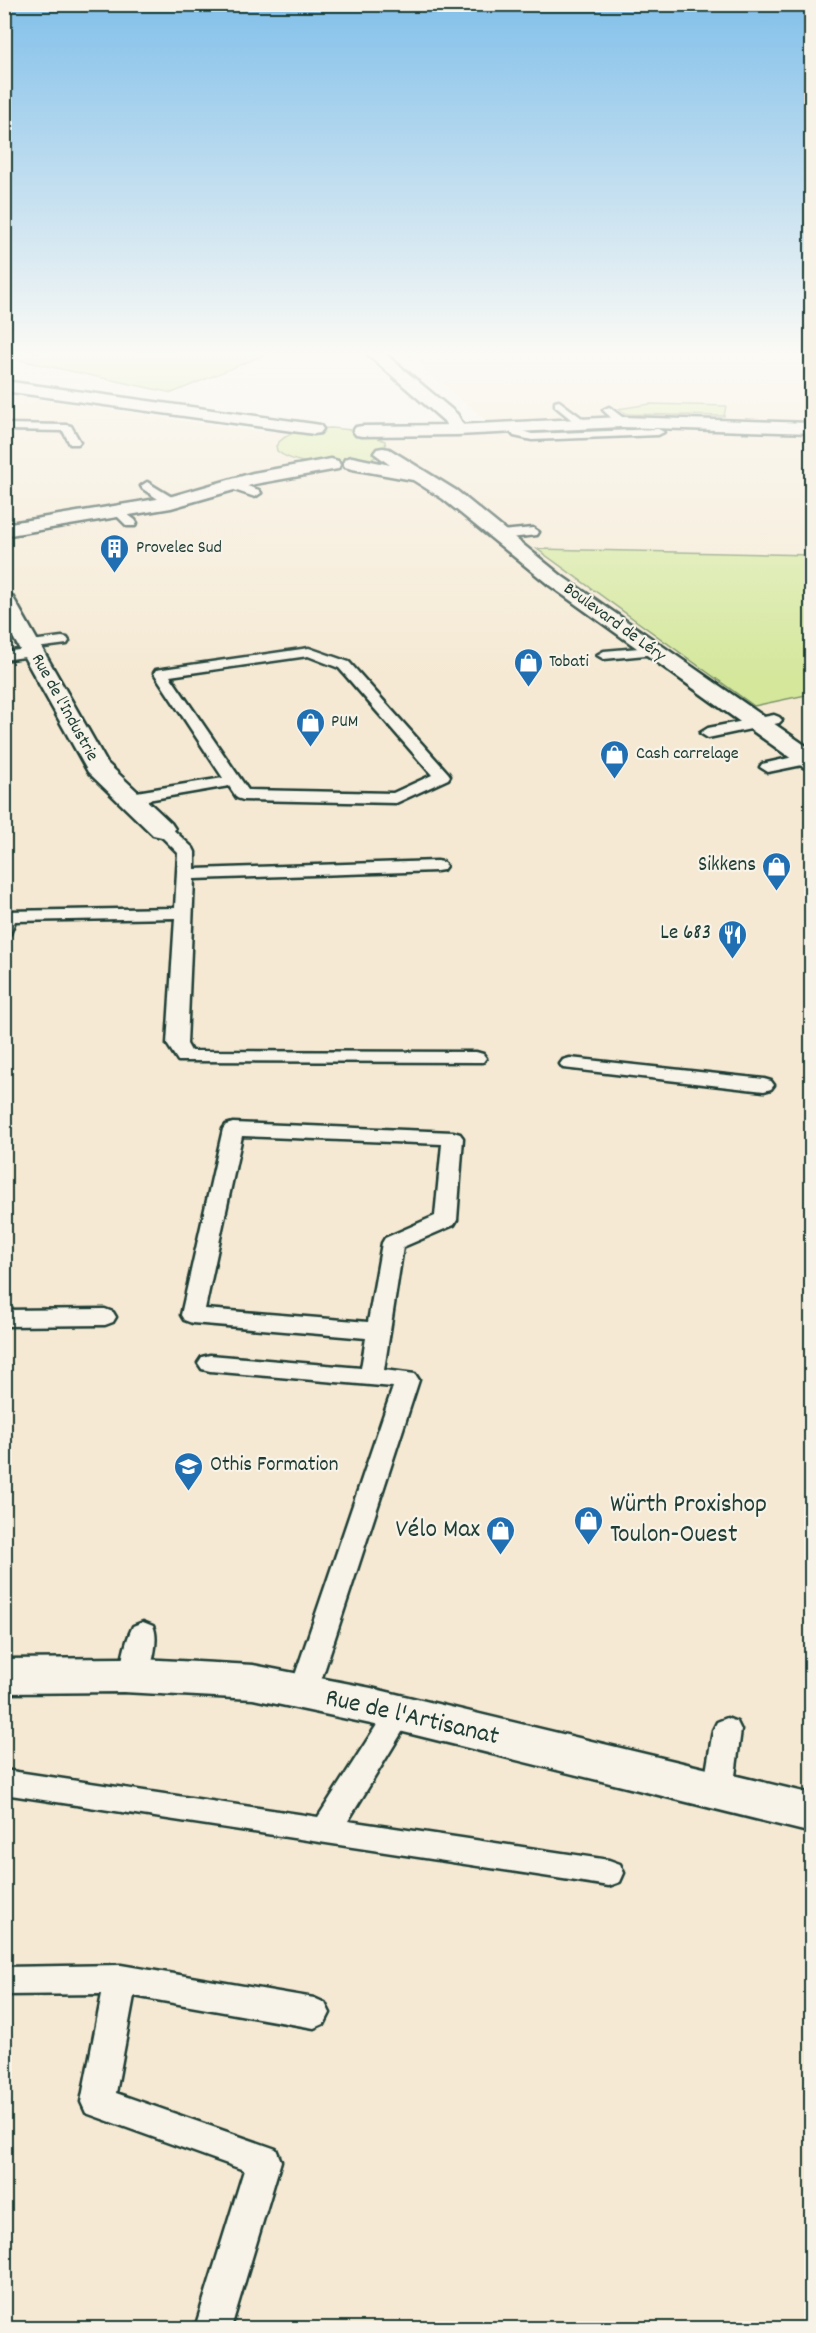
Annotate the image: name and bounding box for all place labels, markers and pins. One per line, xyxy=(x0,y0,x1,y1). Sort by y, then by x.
building icon: Provelec Sud xyxy=(99,532,131,574)
place label: Provelec Sud xyxy=(136,536,222,561)
shop icon: Tobati xyxy=(512,646,544,688)
place label: Tobati xyxy=(549,650,589,675)
shop icon: PUM xyxy=(294,706,326,748)
place label: PUM xyxy=(331,710,358,735)
shop icon: Cash carrelage xyxy=(599,738,631,780)
place label: Cash carrelage xyxy=(636,742,739,767)
shop icon: Sikkens xyxy=(761,850,793,892)
place label: Sikkens xyxy=(698,851,756,881)
restaurant icon: Le 683 xyxy=(716,918,748,960)
place label: Le 683 xyxy=(660,919,711,949)
school or university icon: Othis Formation xyxy=(173,1450,205,1492)
place label: Othis Formation xyxy=(210,1451,338,1481)
place label: Würth Proxishop Toulon-Ouest xyxy=(610,1487,767,1554)
shop icon: Würth Proxishop Toulon-Ouest xyxy=(573,1504,605,1546)
place label: Vélo Max xyxy=(395,1512,480,1549)
shop icon: Vélo Max xyxy=(485,1514,517,1556)

